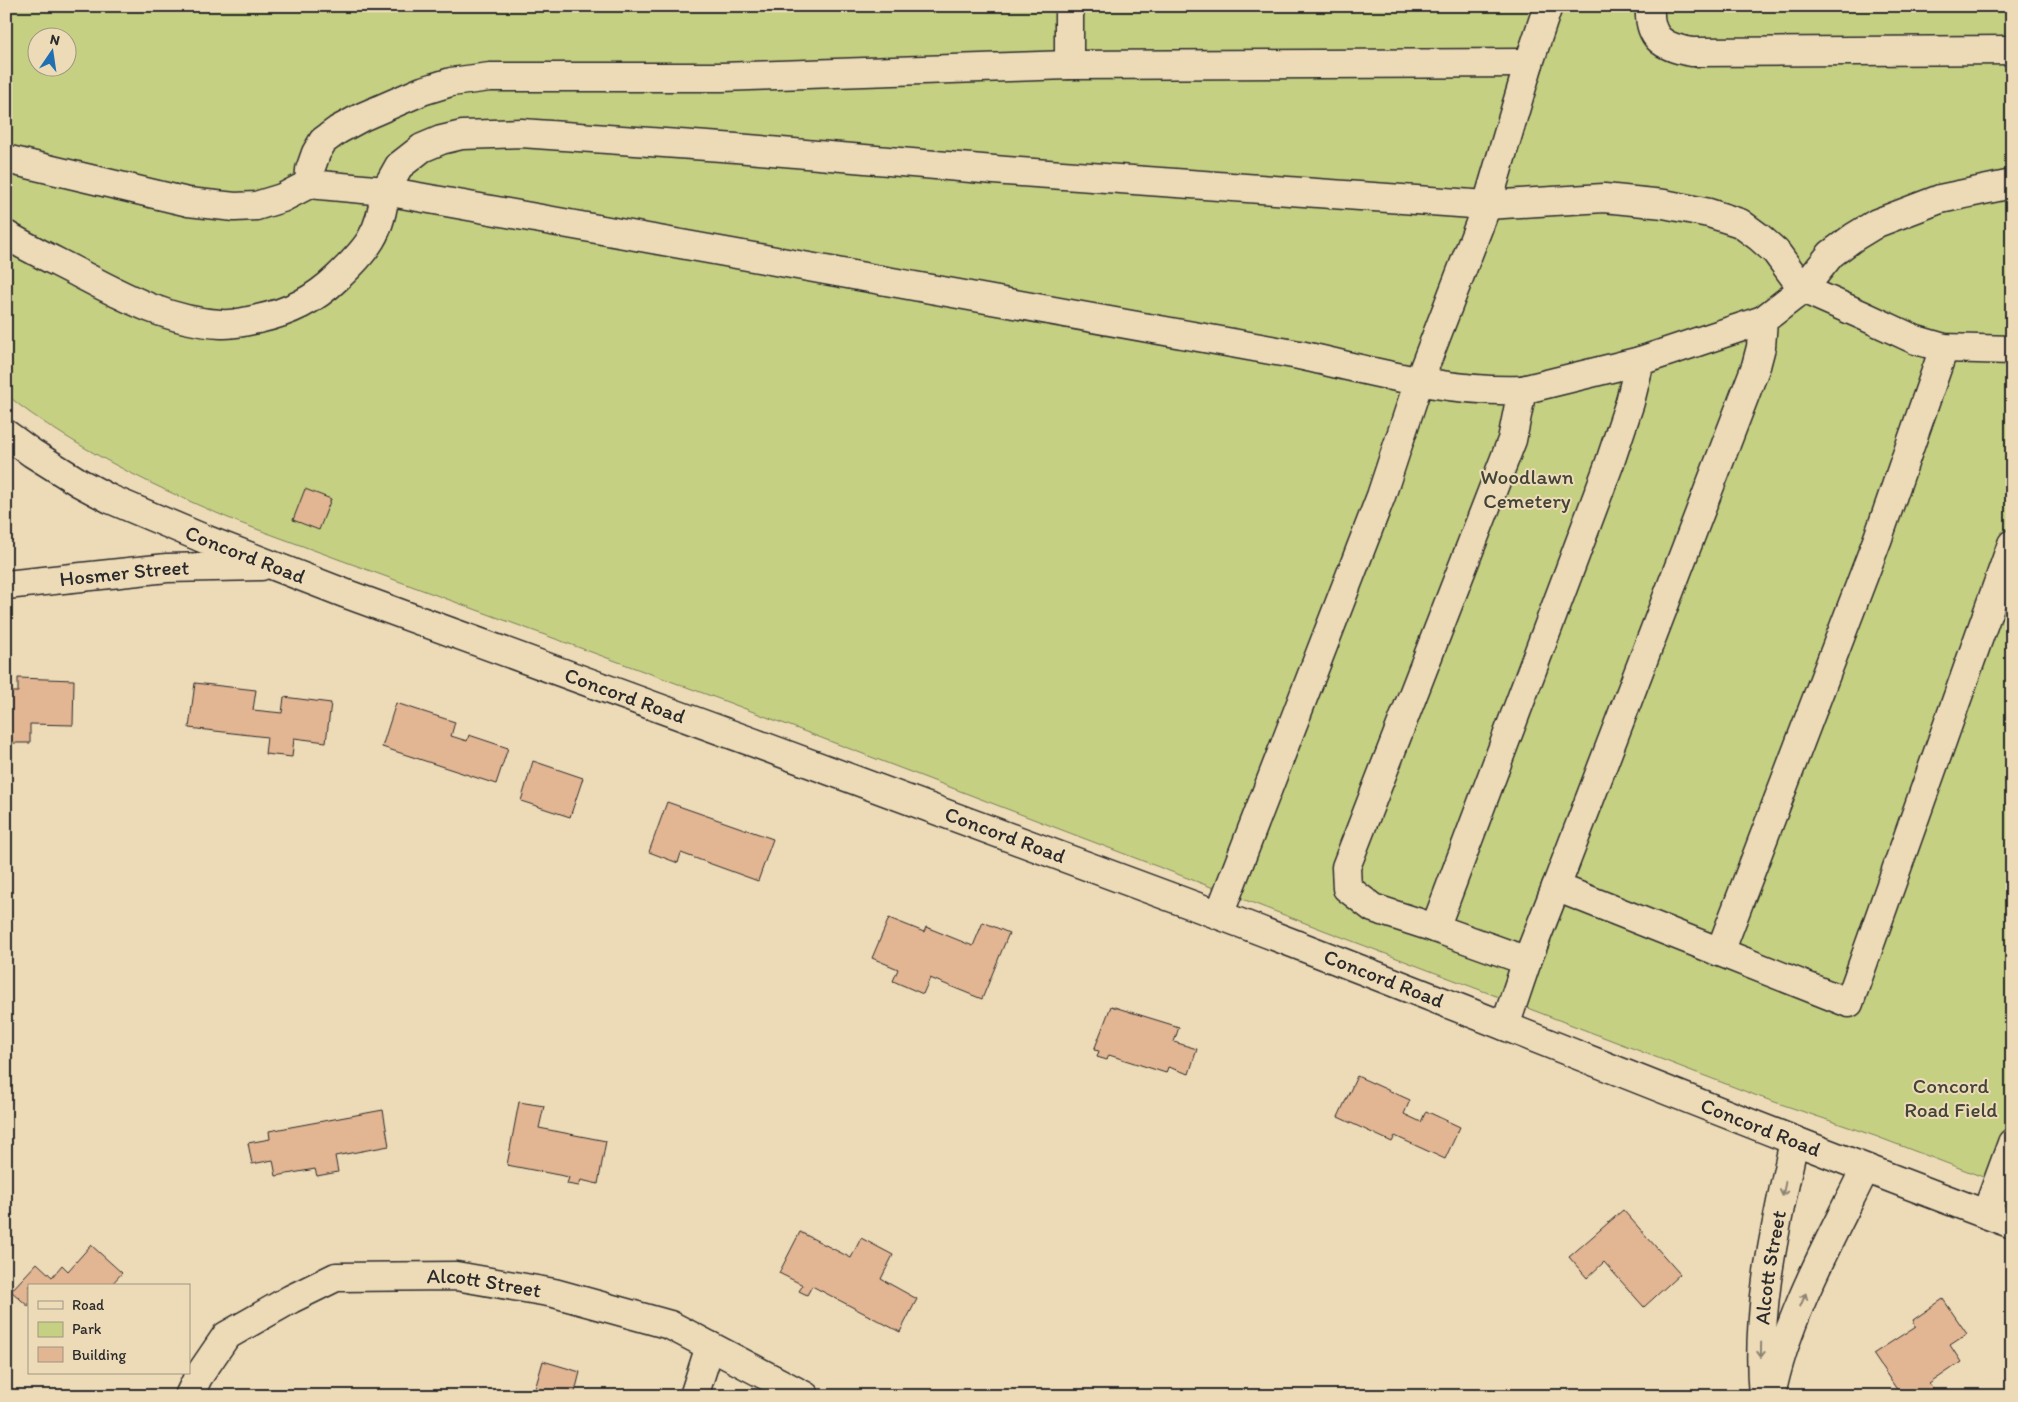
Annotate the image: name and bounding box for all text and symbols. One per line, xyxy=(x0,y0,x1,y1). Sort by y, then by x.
north arrow xyxy=(28,28,78,78)
text: N xyxy=(48,30,61,49)
park label: Woodlawn Cemetery xyxy=(1480,464,1574,513)
street label: Concord Road xyxy=(182,519,309,589)
street label: Hosmer Street xyxy=(58,555,190,591)
street label: Concord Road xyxy=(561,662,689,729)
street label: Concord Road xyxy=(942,801,1069,868)
street label: Concord Road xyxy=(1320,943,1448,1013)
park label: Concord Road Field xyxy=(1904,1073,1998,1122)
street label: Concord Road xyxy=(1697,1092,1824,1162)
one-way arrow xyxy=(1779,1181,1788,1197)
street label: Alcott Street xyxy=(1749,1208,1791,1326)
street label: Alcott Street xyxy=(427,1263,543,1303)
legend xyxy=(28,1284,190,1374)
one-way arrow xyxy=(1799,1293,1809,1308)
text: Road xyxy=(72,1296,105,1314)
text: Park xyxy=(72,1320,102,1338)
one-way arrow xyxy=(1756,1341,1766,1357)
text: Building xyxy=(72,1346,126,1364)

